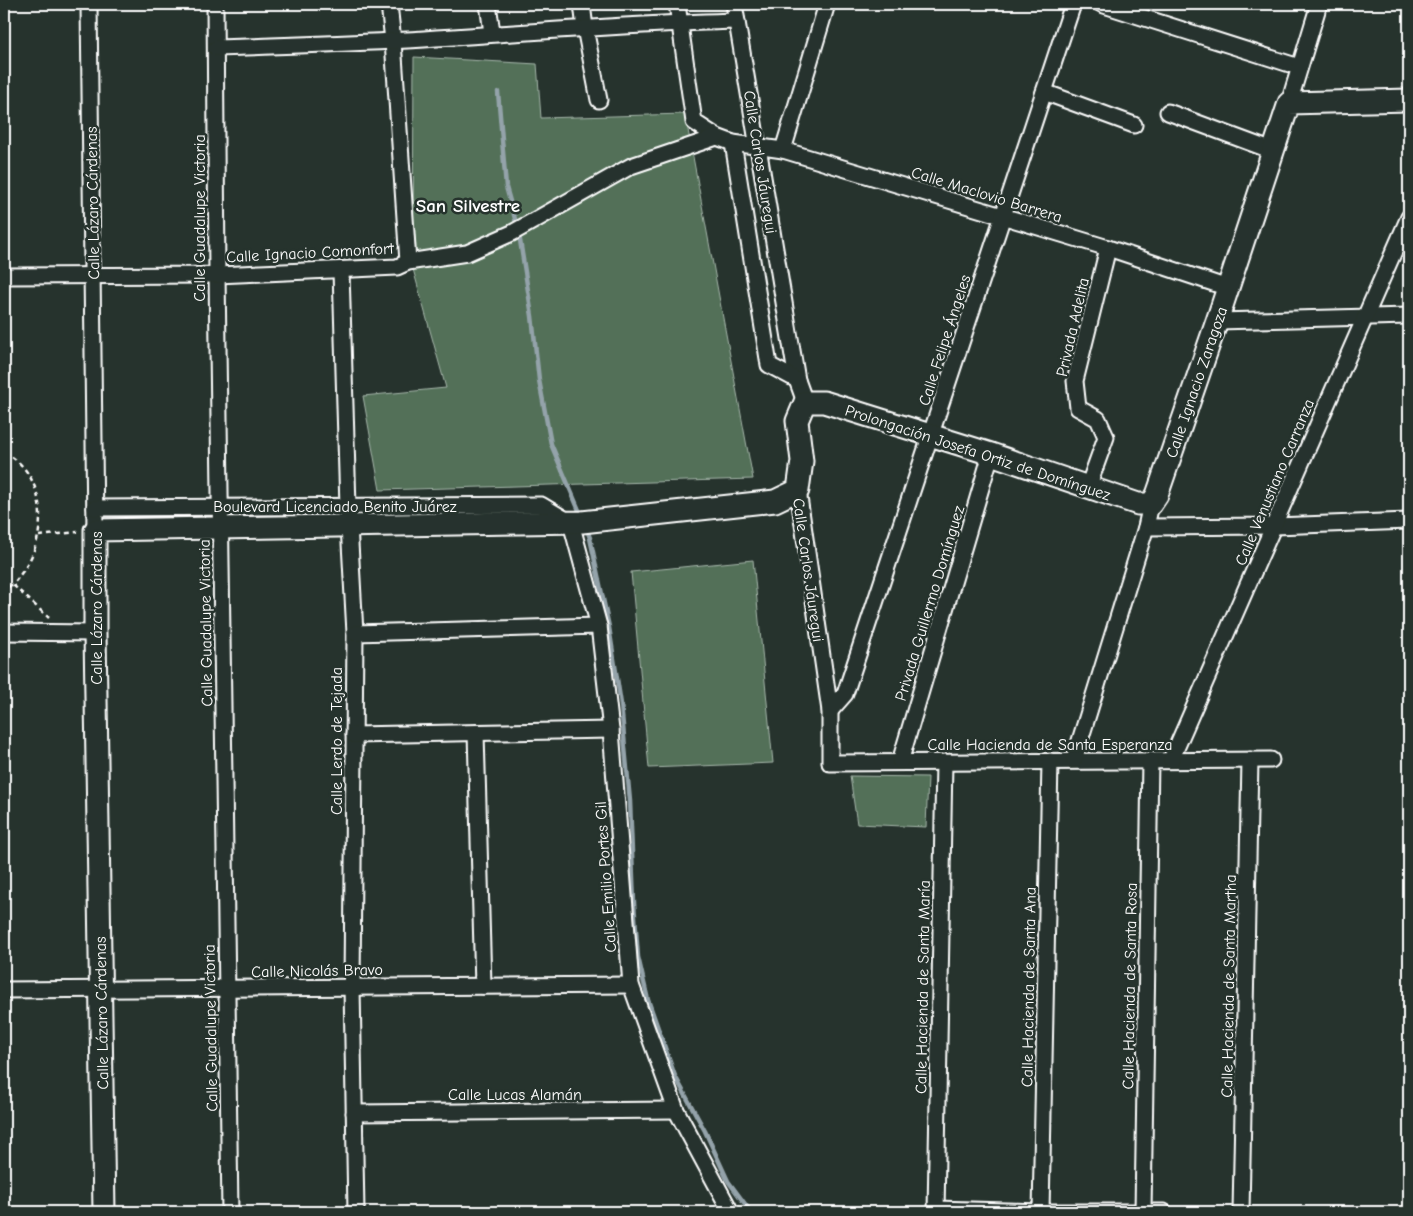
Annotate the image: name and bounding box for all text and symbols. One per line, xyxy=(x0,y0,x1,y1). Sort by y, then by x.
street label: Calle Carlos Jáuregui xyxy=(740,89,780,235)
street label: Calle Lázaro Cárdenas xyxy=(83,126,103,280)
street label: Calle Guadalupe Victoria xyxy=(191,134,209,302)
street label: Calle Maclovio Barrera xyxy=(909,163,1064,226)
district label: San Silvestre xyxy=(416,195,520,217)
street label: Calle Ignacio Comonfort xyxy=(226,240,395,266)
street label: Calle Felipe Ángeles xyxy=(914,272,975,408)
street label: Privada Adelita xyxy=(1053,276,1093,378)
street label: Calle Ignacio Zaragoza xyxy=(1163,304,1231,460)
street label: Calle Venustiano Carranza xyxy=(1232,396,1318,568)
street label: Prolongación Josefa Ortiz de Domínguez xyxy=(843,401,1113,504)
street label: Calle Carlos Jáuregui xyxy=(789,497,827,643)
street label: Boulevard Licenciado Benito Juárez xyxy=(213,498,457,516)
street label: Privada Guillermo Domínguez xyxy=(892,503,968,703)
street label: Calle Lázaro Cárdenas xyxy=(88,531,106,685)
street label: Calle Guadalupe Victoria xyxy=(196,539,216,707)
street label: Calle Lerdo de Tejada xyxy=(328,667,346,815)
street label: Calle Hacienda de Santa Esperanza xyxy=(928,736,1172,754)
street label: Calle Emilio Portes Gil xyxy=(592,801,620,953)
street label: Calle Hacienda de Santa Martha xyxy=(1218,874,1240,1098)
street label: Calle Hacienda de Santa María xyxy=(912,880,934,1094)
street label: Calle Hacienda de Santa Rosa xyxy=(1119,883,1141,1089)
street label: Calle Hacienda de Santa Ana xyxy=(1018,887,1040,1087)
street label: Calle Lázaro Cárdenas xyxy=(92,936,112,1090)
street label: Calle Guadalupe Victoria xyxy=(201,944,221,1112)
street label: Calle Nicolás Bravo xyxy=(251,961,383,981)
street label: Calle Lucas Alamán xyxy=(448,1086,582,1104)

